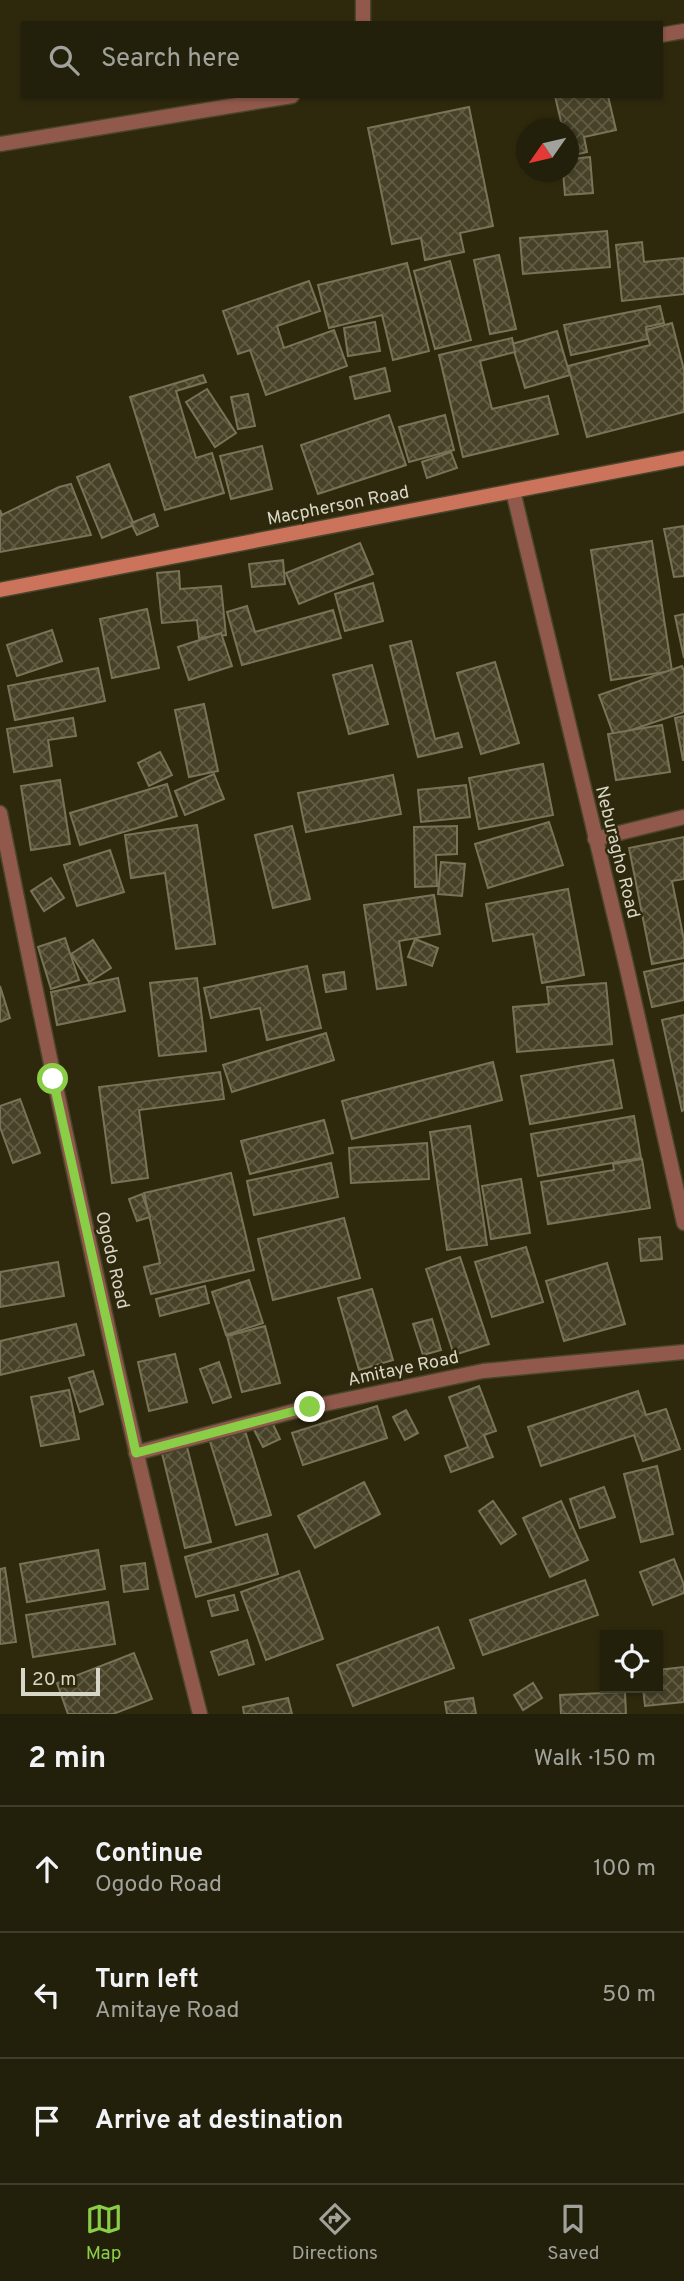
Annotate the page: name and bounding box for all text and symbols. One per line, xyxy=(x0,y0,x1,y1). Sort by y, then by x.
search box xyxy=(21,21,663,98)
icon: search xyxy=(45,41,83,79)
text: Search here xyxy=(101,43,240,76)
north arrow xyxy=(516,119,579,182)
street label: Macpherson Road xyxy=(265,481,411,532)
street label: Neburagho Road xyxy=(589,784,644,921)
route start xyxy=(37,1063,68,1094)
street label: Ogodo Road xyxy=(89,1209,134,1311)
street label: Amitaye Road xyxy=(346,1346,461,1392)
route end xyxy=(294,1391,325,1422)
map controls xyxy=(600,1630,663,1693)
button: locate xyxy=(600,1630,663,1693)
scale bar xyxy=(21,1665,100,1697)
text: 20 m xyxy=(32,1668,76,1692)
text: 2 min xyxy=(28,1741,106,1778)
text: Walk · 150 m xyxy=(534,1745,656,1774)
text: Continue xyxy=(95,1838,203,1871)
icon: ahead xyxy=(28,1850,66,1888)
text: 100 m xyxy=(593,1855,656,1884)
text: Ogodo Road xyxy=(95,1871,222,1900)
text: Turn left xyxy=(95,1964,199,1997)
icon: left xyxy=(28,1976,66,2014)
text: 50 m xyxy=(602,1981,656,2010)
text: Amitaye Road xyxy=(95,1997,240,2026)
icon: arrive xyxy=(28,2102,66,2140)
text: Arrive at destination xyxy=(95,2105,343,2138)
tab: Map xyxy=(85,2200,123,2266)
tab: Directions xyxy=(292,2200,378,2266)
tab: Saved xyxy=(547,2200,599,2266)

